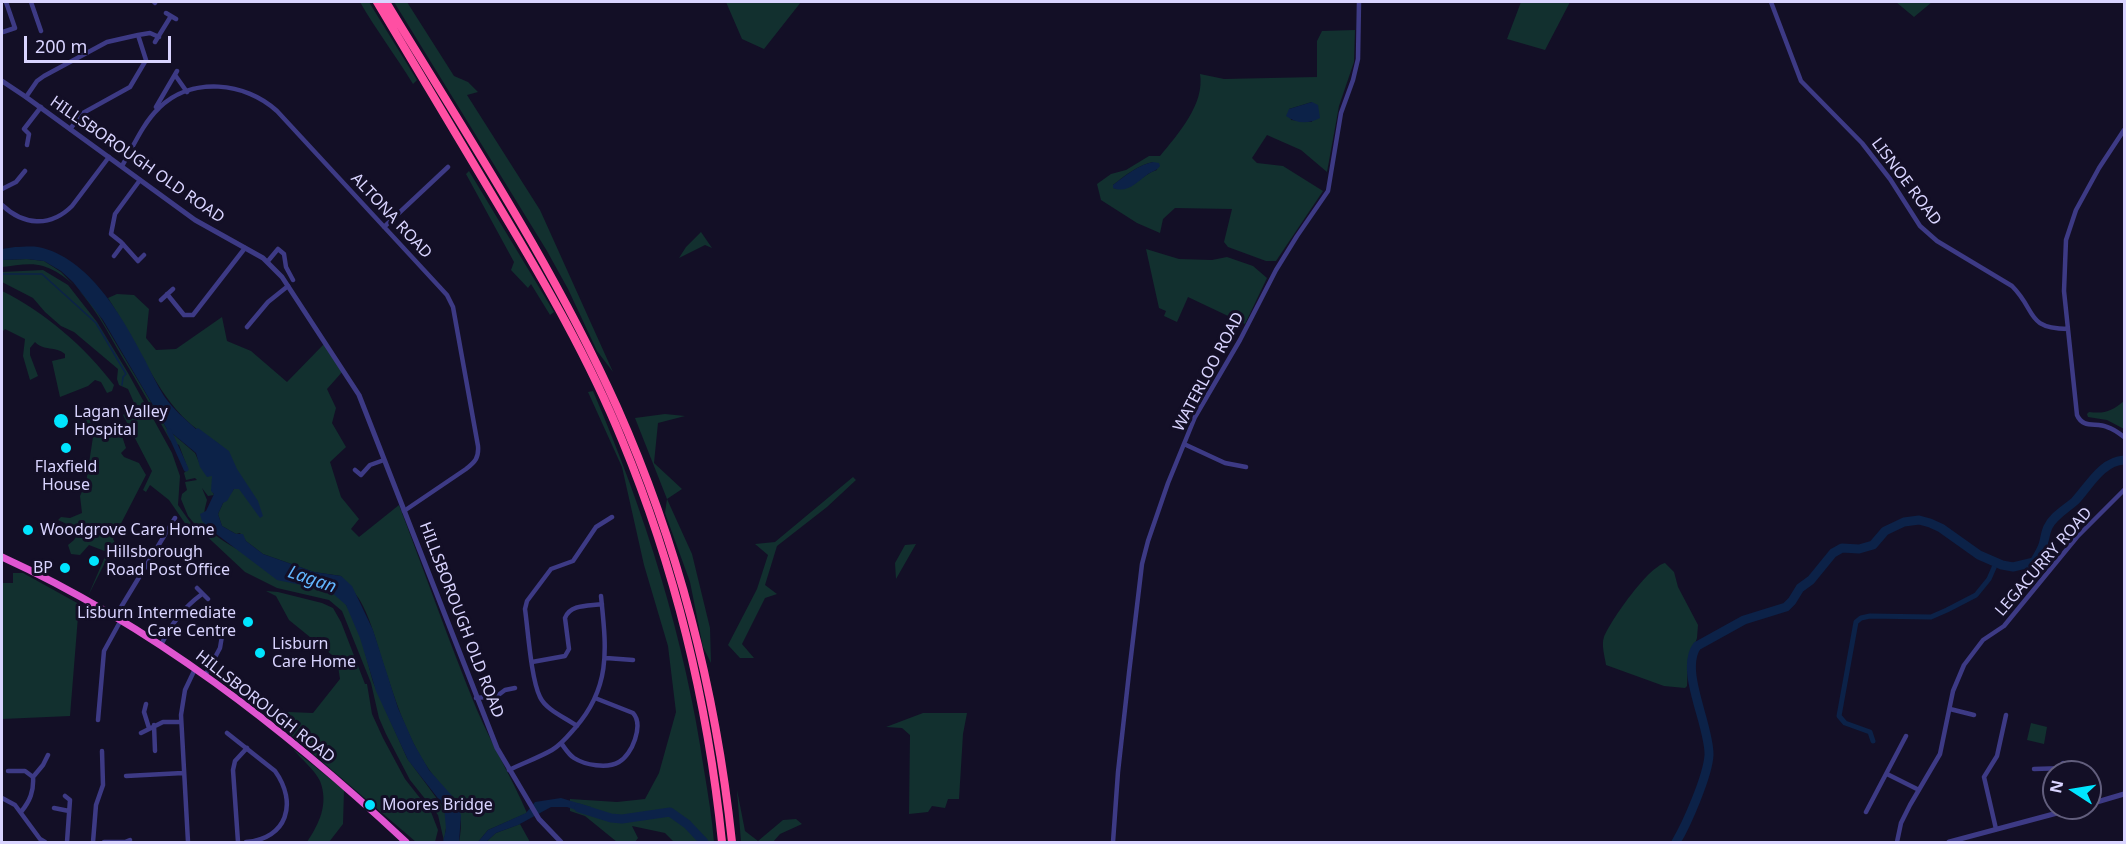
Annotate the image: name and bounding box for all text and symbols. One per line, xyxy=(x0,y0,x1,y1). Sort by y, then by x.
scale bar xyxy=(27,24,174,62)
text: 200 m xyxy=(35,34,87,58)
street label: HILLSBOROUGH OLD ROAD xyxy=(46,92,228,228)
street label: LISNOE ROAD xyxy=(1867,135,1945,229)
street label: ALTONA ROAD xyxy=(346,169,436,263)
street label: WATERLOO ROAD xyxy=(1169,309,1249,435)
place label: Lagan Valley Hospital xyxy=(74,402,168,440)
marker: Lagan Valley Hospital xyxy=(52,412,70,430)
marker: Flaxfield House xyxy=(59,441,73,455)
place label: Flaxfield House xyxy=(35,457,97,495)
street label: LEGACURRY ROAD xyxy=(1992,504,2096,620)
street label: HILLSBOROUGH OLD ROAD xyxy=(415,519,507,721)
place label: Woodgrove Care Home xyxy=(40,520,215,540)
marker: Woodgrove Care Home xyxy=(21,523,35,537)
place label: Hillsborough Road Post Office xyxy=(106,542,230,580)
marker: Hillsborough Road Post Office xyxy=(87,554,101,568)
place label: BP xyxy=(33,558,53,578)
marker: BP xyxy=(58,561,72,575)
water label: Lagan xyxy=(285,562,339,598)
place label: Lisburn Intermediate Care Centre xyxy=(77,603,236,641)
marker: Lisburn Intermediate Care Centre xyxy=(241,615,255,629)
place label: Lisburn Care Home xyxy=(272,634,356,672)
marker: Lisburn Care Home xyxy=(253,646,267,660)
street label: HILLSBOROUGH ROAD xyxy=(191,647,339,767)
north arrow xyxy=(2042,760,2102,820)
text: N xyxy=(2044,778,2068,795)
place label: Moores Bridge xyxy=(382,795,493,815)
marker: Moores Bridge xyxy=(363,798,377,812)

